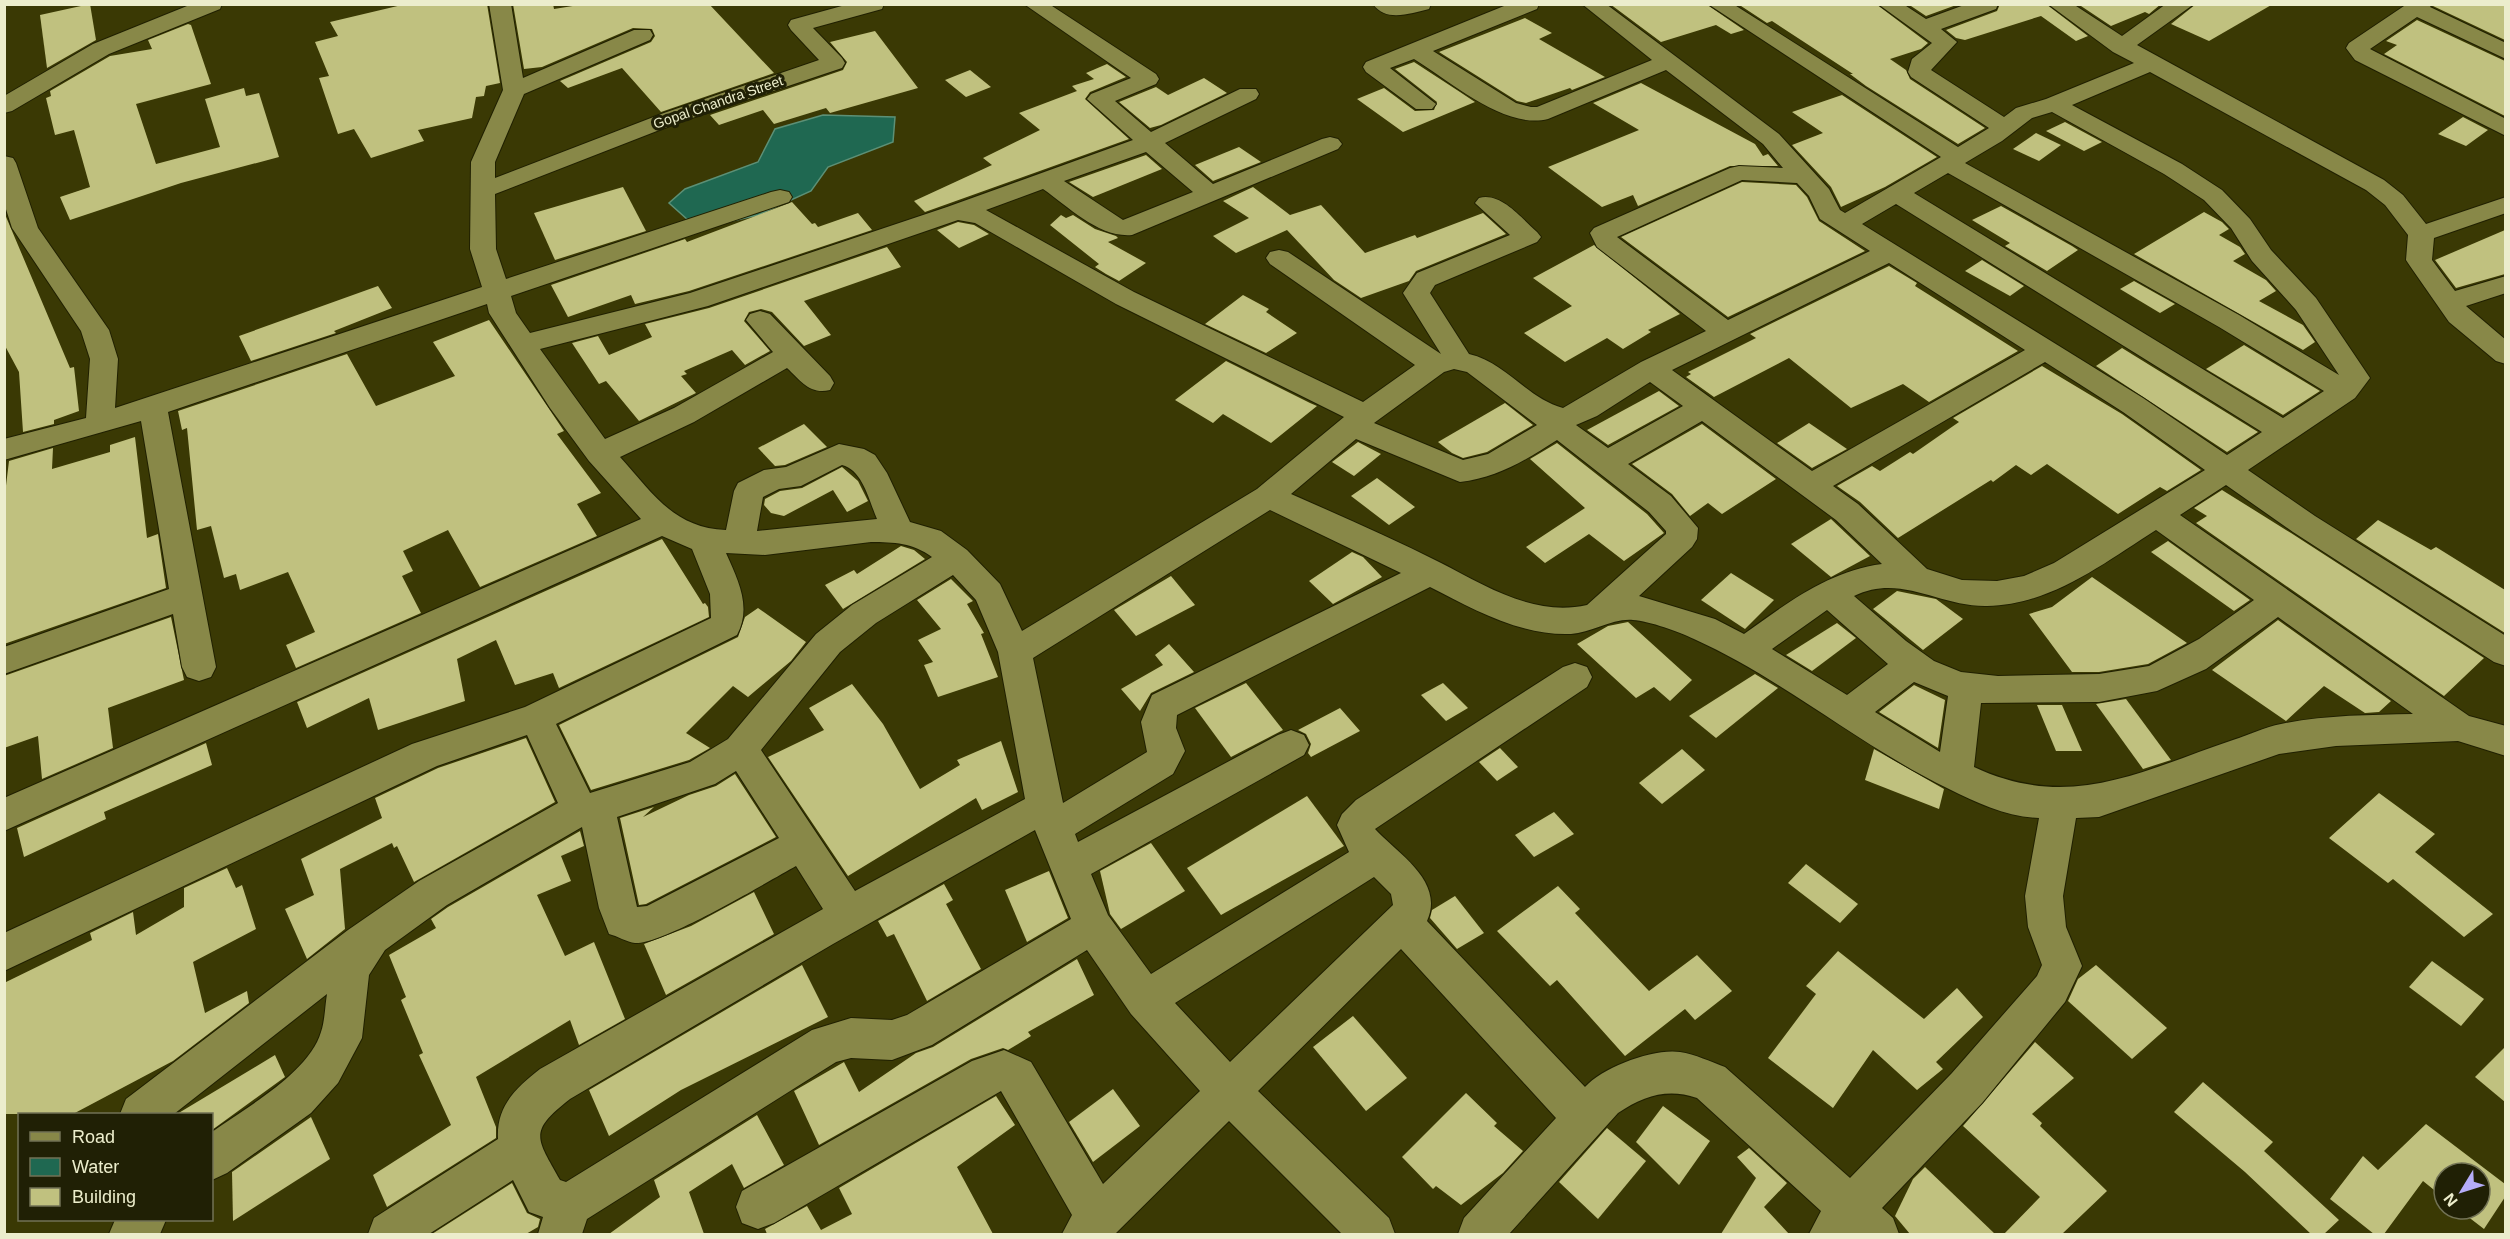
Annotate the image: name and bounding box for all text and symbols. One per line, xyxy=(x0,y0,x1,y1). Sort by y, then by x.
street label: Gopal Chandra Street xyxy=(651,72,785,132)
legend xyxy=(18,1113,213,1221)
text: Road xyxy=(72,1127,115,1147)
text: Water xyxy=(72,1157,119,1177)
north arrow xyxy=(2432,1161,2492,1221)
text: Building xyxy=(72,1187,136,1207)
text: N xyxy=(2440,1190,2461,1210)

